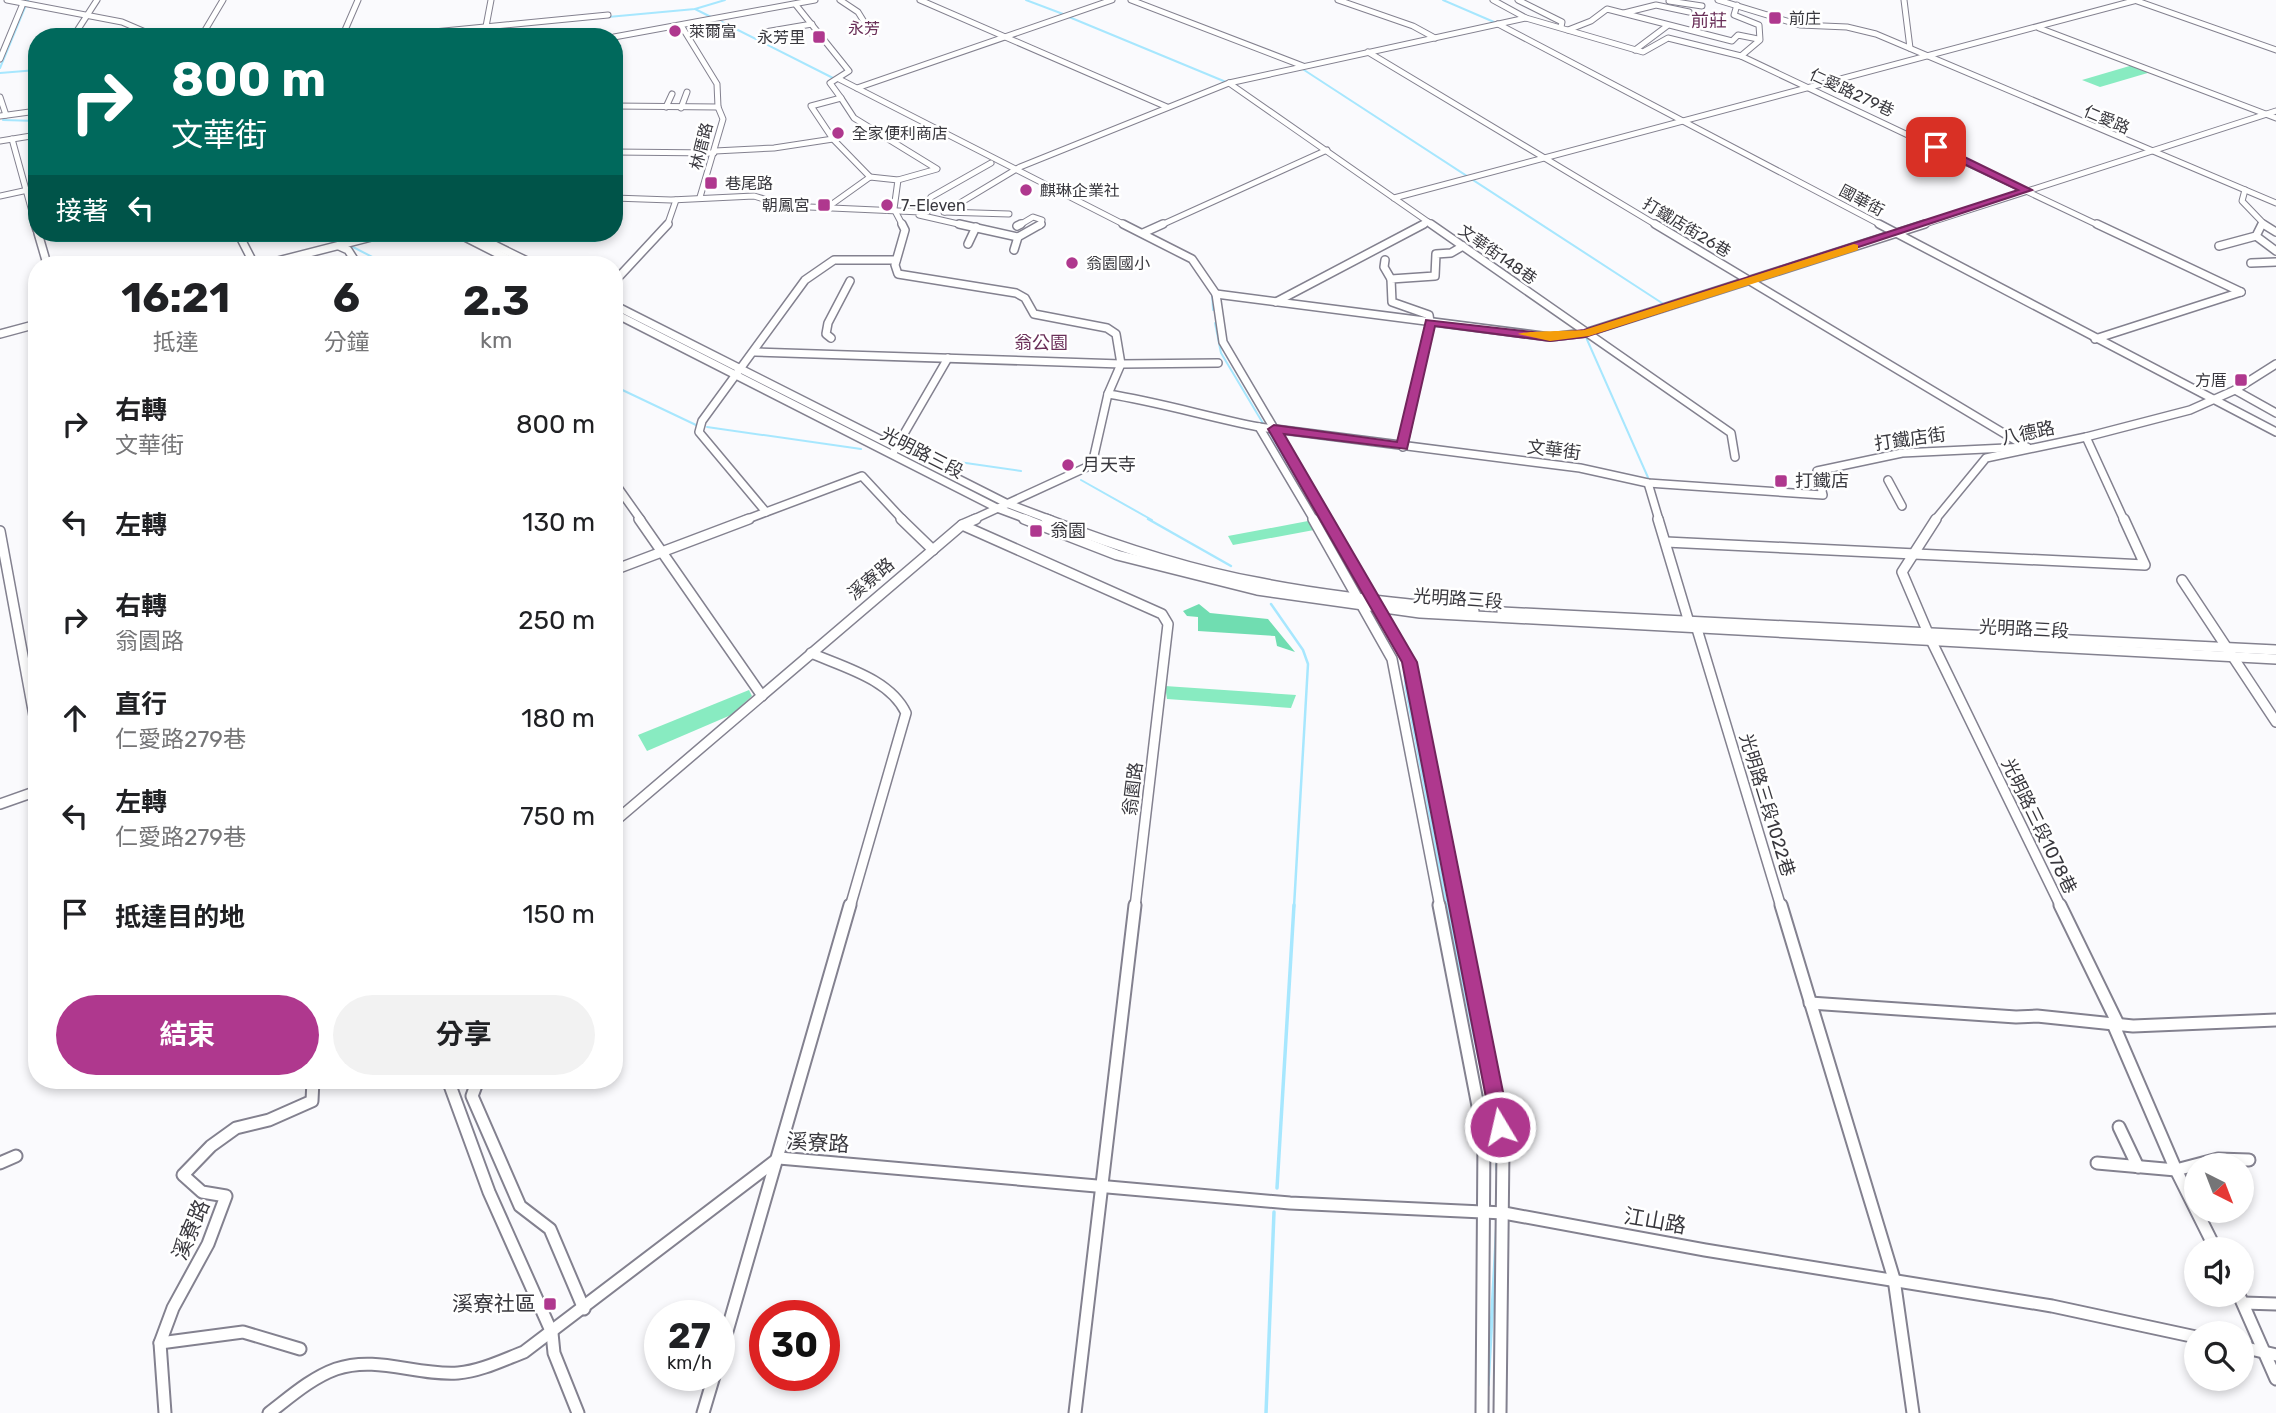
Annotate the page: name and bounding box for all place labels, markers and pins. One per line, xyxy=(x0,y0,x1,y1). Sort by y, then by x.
place label: 前庄 xyxy=(1789,9,1821,28)
marker: 前庄 xyxy=(1767,10,1783,26)
place label: 萊爾富 xyxy=(689,22,737,41)
marker: 萊爾富 xyxy=(667,23,683,39)
place label: 永芳里 xyxy=(757,28,805,47)
marker: 永芳里 xyxy=(811,29,827,45)
pin xyxy=(1906,117,1966,177)
place label: 全家便利商店 xyxy=(852,124,948,143)
marker: 全家便利商店 xyxy=(830,125,846,141)
place label: 巷尾路 xyxy=(725,174,773,193)
marker: 巷尾路 xyxy=(703,175,719,191)
place label: 麒琳企業社 xyxy=(1040,181,1120,200)
marker: 麒琳企業社 xyxy=(1018,182,1034,198)
place label: 朝鳳宮 xyxy=(762,196,810,215)
place label: 7-Eleven xyxy=(901,196,966,215)
marker: 朝鳳宮 xyxy=(816,197,832,213)
marker: 7-Eleven xyxy=(879,197,895,213)
place label: 翁園國小 xyxy=(1086,254,1150,273)
marker: 翁園國小 xyxy=(1064,255,1080,271)
place label: 方厝 xyxy=(2195,371,2227,390)
marker: 方厝 xyxy=(2233,372,2249,388)
place label: 月天寺 xyxy=(1082,454,1136,476)
marker: 月天寺 xyxy=(1060,457,1076,473)
place label: 打鐵店 xyxy=(1795,470,1849,492)
marker: 打鐵店 xyxy=(1773,473,1789,489)
place label: 翁園 xyxy=(1050,520,1086,542)
marker: 翁園 xyxy=(1028,523,1044,539)
place label: 溪寮社區 xyxy=(452,1291,536,1316)
marker: 溪寮社區 xyxy=(542,1296,558,1312)

